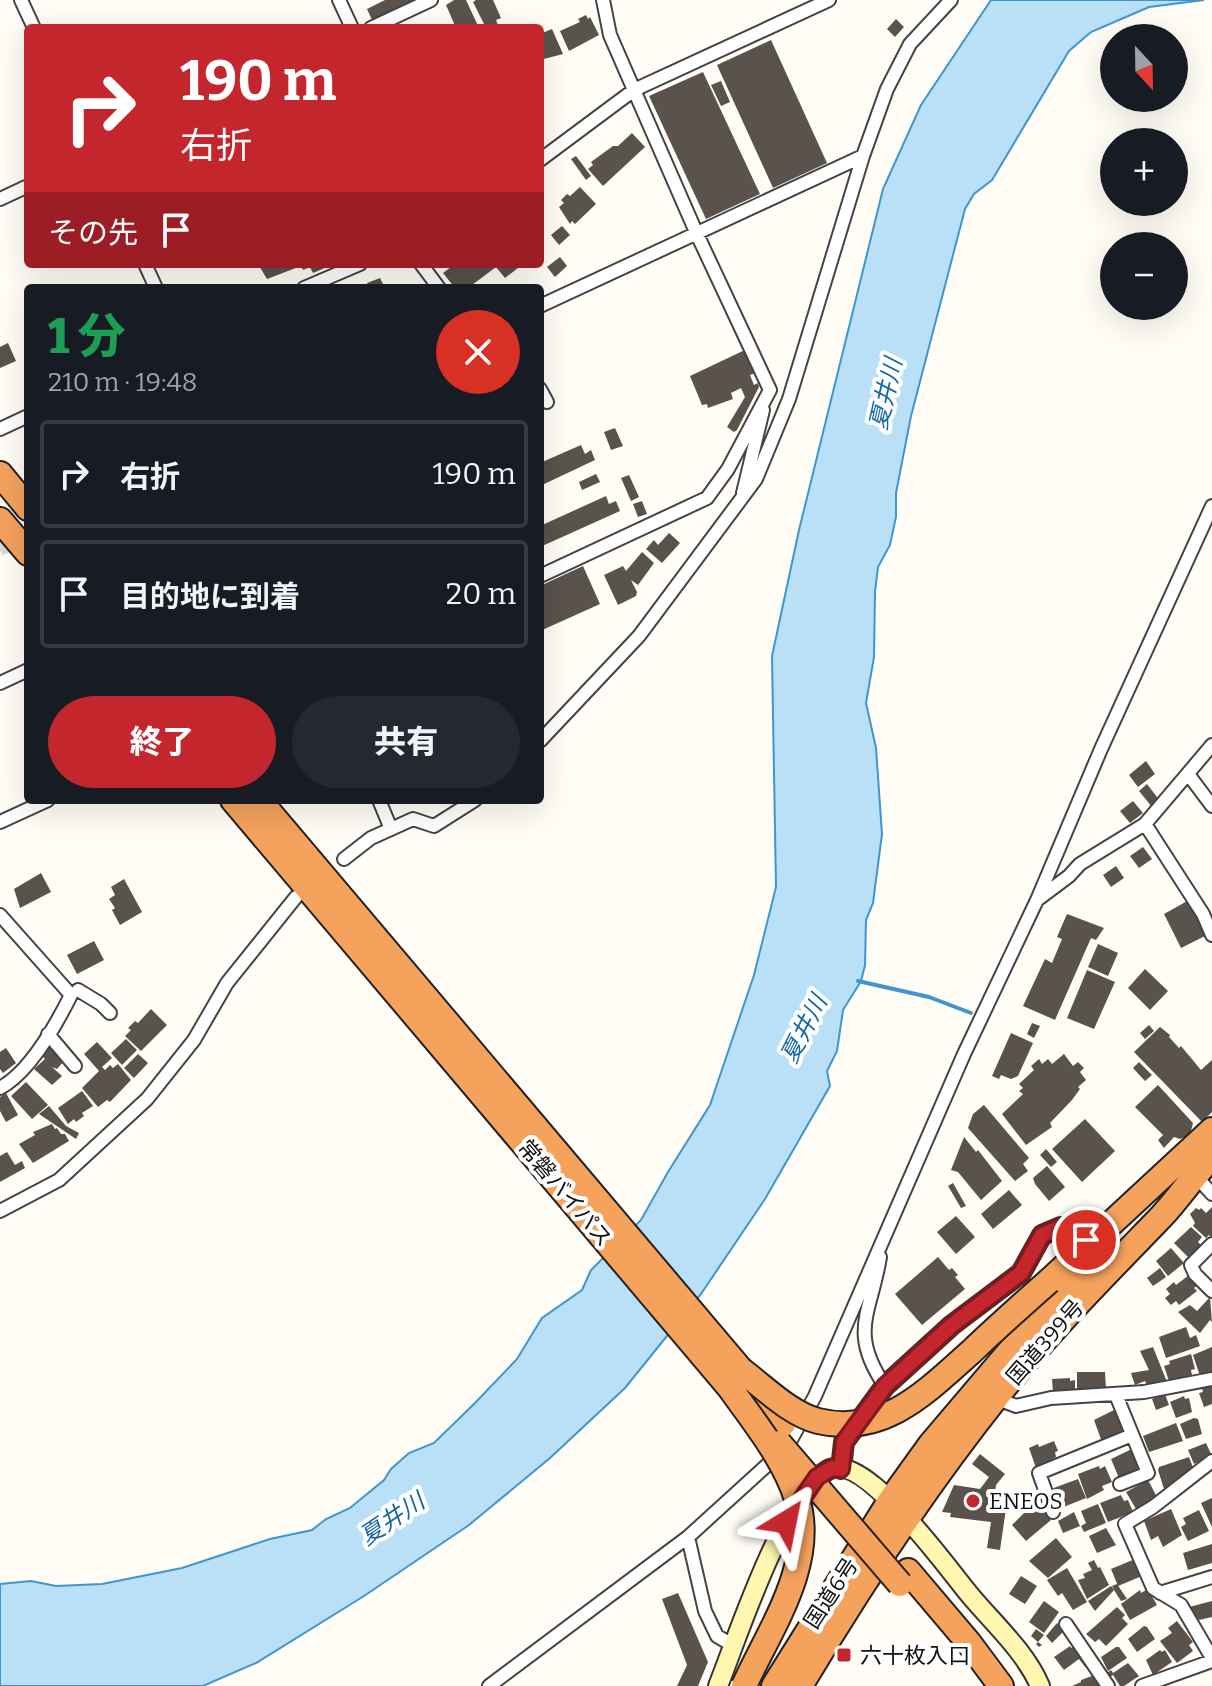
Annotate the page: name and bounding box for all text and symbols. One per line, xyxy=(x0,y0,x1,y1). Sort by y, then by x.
north arrow xyxy=(1100,24,1188,112)
map controls xyxy=(1100,24,1188,320)
text: 190 m xyxy=(180,48,336,115)
icon: right xyxy=(48,56,152,160)
text: 右折 xyxy=(180,124,252,168)
button: + xyxy=(1100,128,1188,216)
icon: arrive xyxy=(154,208,198,252)
text: その先 xyxy=(48,215,138,251)
button: − xyxy=(1100,232,1188,320)
text: 1 分 xyxy=(48,308,125,366)
button: close xyxy=(436,310,520,394)
water label: 夏井川 xyxy=(864,353,908,432)
text: 210 m · 19:48 xyxy=(48,367,197,398)
icon: right xyxy=(52,452,96,496)
text: 190 m xyxy=(432,456,516,492)
text: 右折 xyxy=(120,459,180,495)
icon: arrive xyxy=(52,572,96,616)
text: 20 m xyxy=(446,576,516,612)
text: 目的地に到着 xyxy=(120,579,300,615)
button: 終了 xyxy=(48,696,276,788)
button: 共有 xyxy=(292,696,520,788)
water label: 夏井川 xyxy=(775,988,834,1067)
street label: 常磐バイパス xyxy=(512,1134,618,1252)
pin xyxy=(1052,1206,1120,1274)
icon: arrive xyxy=(1064,1218,1108,1262)
street label: 国道399号 xyxy=(1001,1294,1089,1390)
position arrow xyxy=(744,1480,828,1564)
water label: 夏井川 xyxy=(354,1486,432,1551)
place label: ENEOS xyxy=(989,1488,1063,1515)
marker: ENEOS xyxy=(964,1492,982,1510)
street label: 国道6号 xyxy=(798,1553,864,1633)
place label: 六十枚入口 xyxy=(860,1642,970,1669)
marker: 六十枚入口 xyxy=(835,1646,853,1664)

